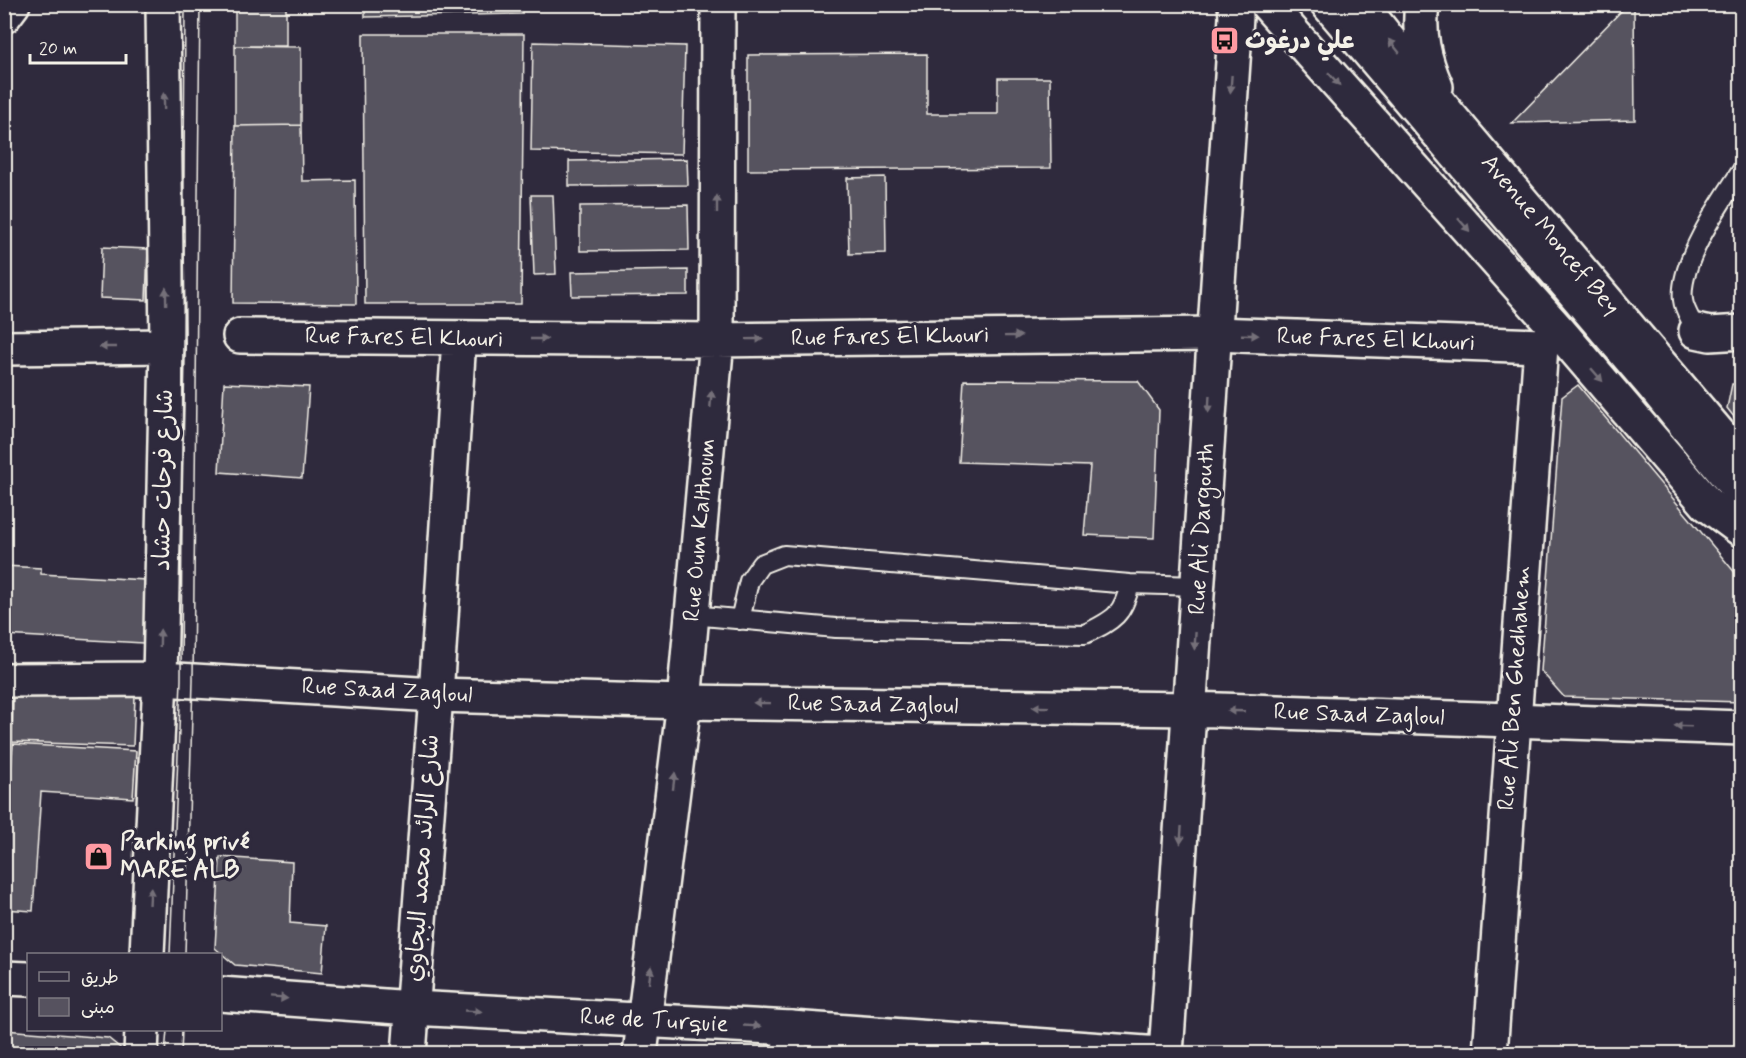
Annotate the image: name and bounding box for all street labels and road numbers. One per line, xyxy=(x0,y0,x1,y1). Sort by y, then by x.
street label: Avenue Moncef Bey xyxy=(1473,148,1627,322)
street label: Rue Fares El Khouri xyxy=(791,320,989,354)
street label: Rue Fares El Khouri xyxy=(305,321,503,355)
street label: Rue Fares El Khouri xyxy=(1276,321,1476,359)
street label: شارع فرحات حشاد xyxy=(147,389,181,571)
street label: Rue Oum Kalthoum xyxy=(677,437,723,623)
street label: Rue Ali Dargouth xyxy=(1182,442,1224,616)
street label: Rue Ali Ben Ghedhahem xyxy=(1491,564,1539,812)
street label: Rue Saad Zagloul xyxy=(301,671,473,711)
street label: Rue Saad Zagloul xyxy=(787,688,959,722)
street label: Rue Saad Zagloul xyxy=(1273,697,1445,733)
street label: شارع الرائد محمد البجاوي xyxy=(399,733,447,983)
street label: Rue de Turquie xyxy=(579,1002,729,1040)

